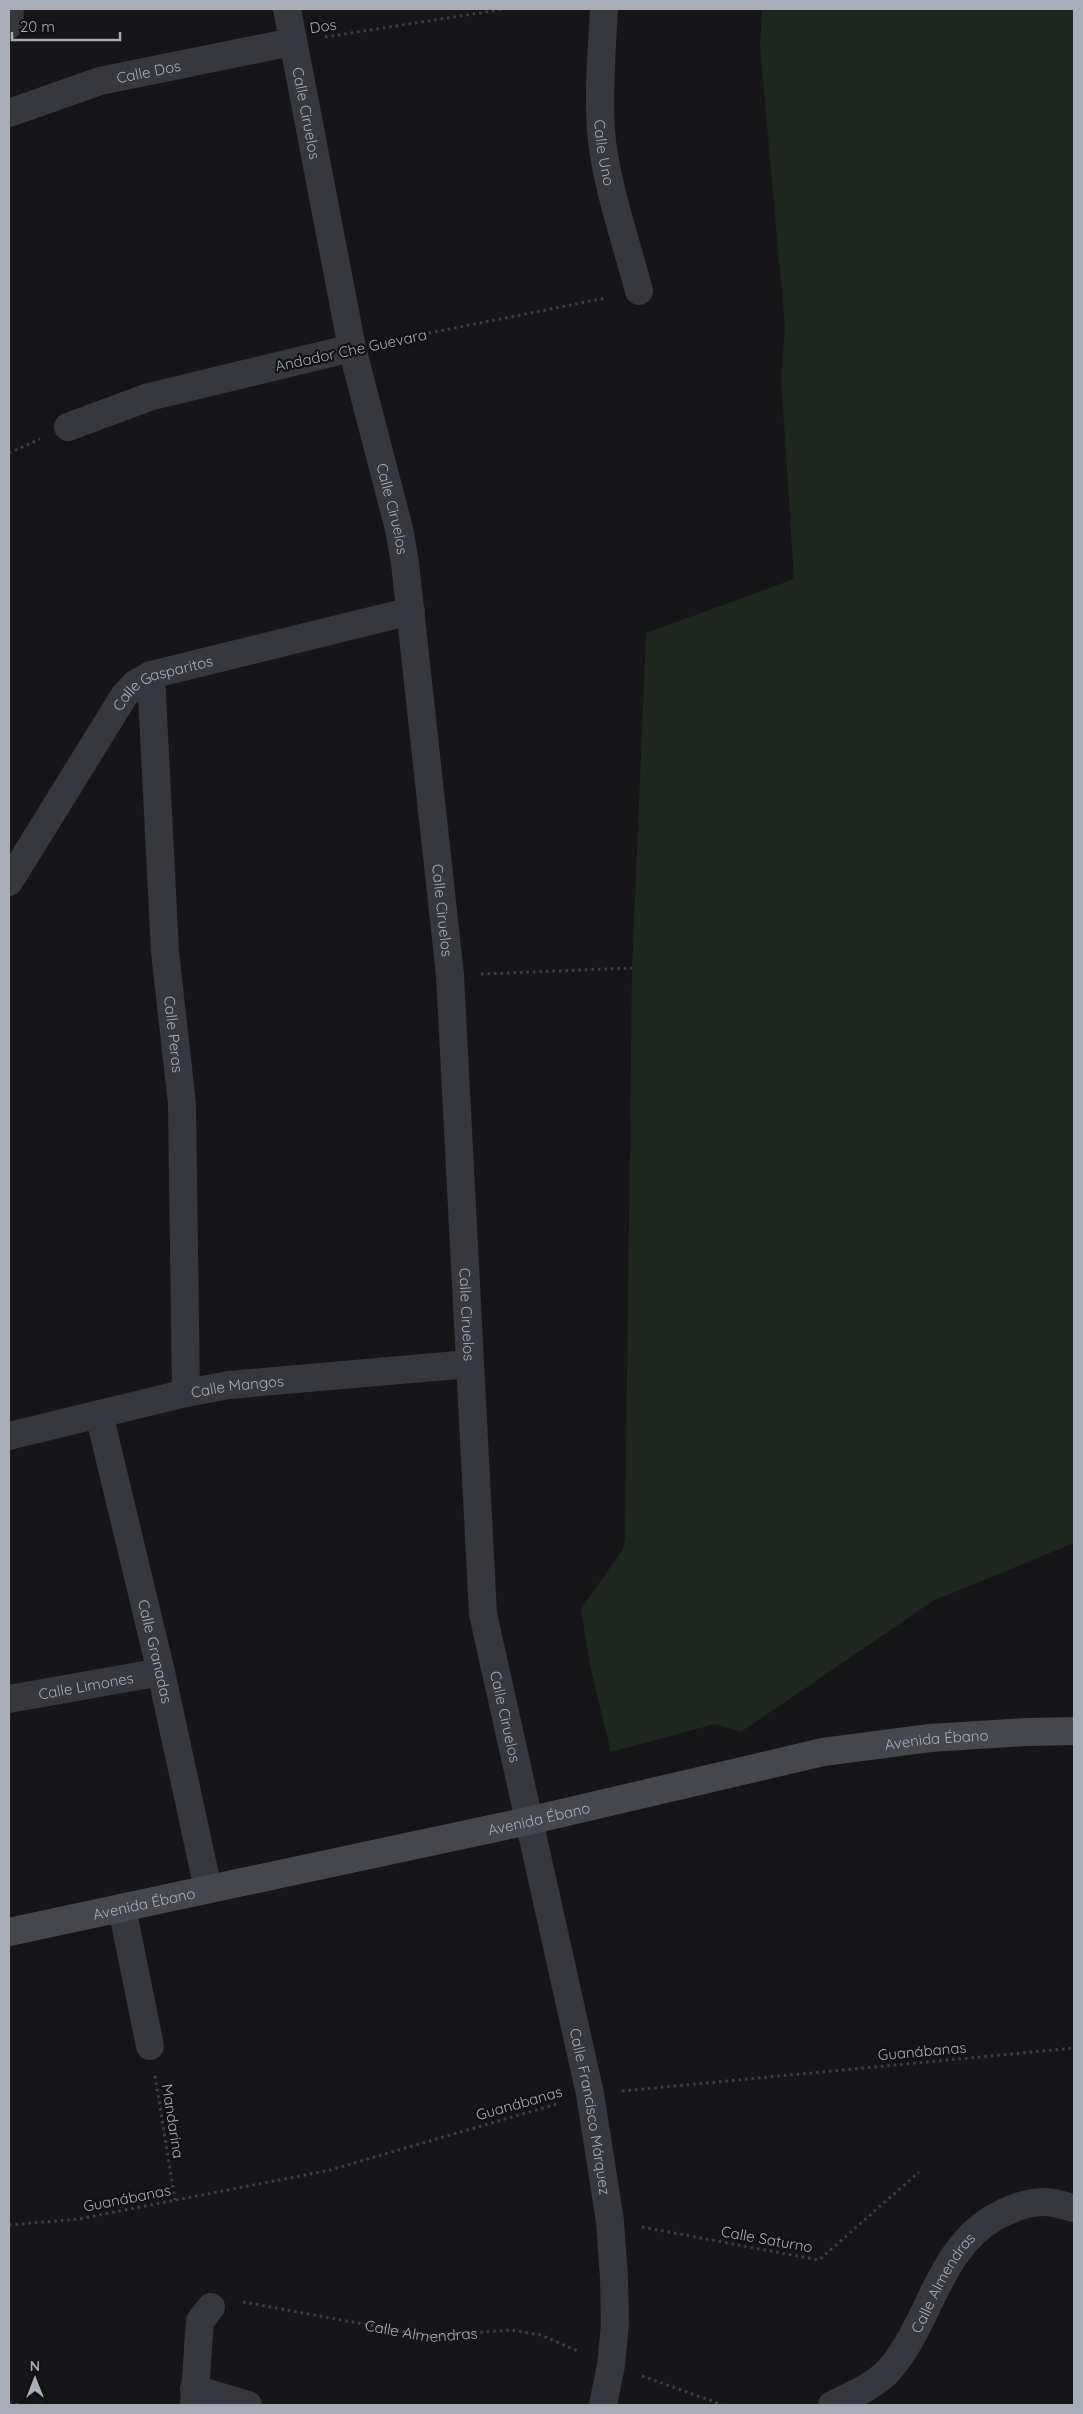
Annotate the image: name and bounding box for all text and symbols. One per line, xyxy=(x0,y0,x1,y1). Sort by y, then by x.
scale bar xyxy=(12,10,120,42)
street label: Dos xyxy=(308,15,338,37)
text: 20 m xyxy=(20,17,55,36)
street label: Calle Dos xyxy=(115,55,182,87)
street label: Calle Ciruelos xyxy=(289,65,325,161)
street label: Calle Uno xyxy=(591,119,619,187)
street label: Andador Che Guevara xyxy=(273,325,429,375)
street label: Calle Ciruelos xyxy=(373,461,413,556)
street label: Calle Gasparitos xyxy=(108,651,215,714)
street label: Calle Ciruelos xyxy=(428,863,457,958)
street label: Calle Peras xyxy=(160,995,188,1074)
street label: Calle Ciruelos xyxy=(456,1267,479,1362)
street label: Calle Mangos xyxy=(189,1371,285,1401)
street label: Calle Granadas xyxy=(134,1597,177,1705)
street label: Calle Limones xyxy=(37,1668,135,1703)
street label: Calle Ciruelos xyxy=(486,1669,525,1764)
street label: Avenida Ébano xyxy=(883,1725,989,1753)
street label: Avenida Ébano xyxy=(486,1797,592,1839)
street label: Avenida Ébano xyxy=(91,1883,197,1923)
street label: Calle Francisco Márquez xyxy=(566,2026,615,2196)
street label: Guanábanas xyxy=(877,2038,967,2064)
street label: Mandarina xyxy=(158,2082,188,2160)
street label: Guanábanas xyxy=(474,2082,564,2124)
street label: Guanábanas xyxy=(82,2180,172,2216)
street label: Calle Saturno xyxy=(720,2222,814,2256)
street label: Calle Almendras xyxy=(906,2228,979,2336)
street label: Calle Almendras xyxy=(364,2315,478,2345)
north arrow xyxy=(10,2354,60,2404)
text: N xyxy=(30,2357,40,2375)

